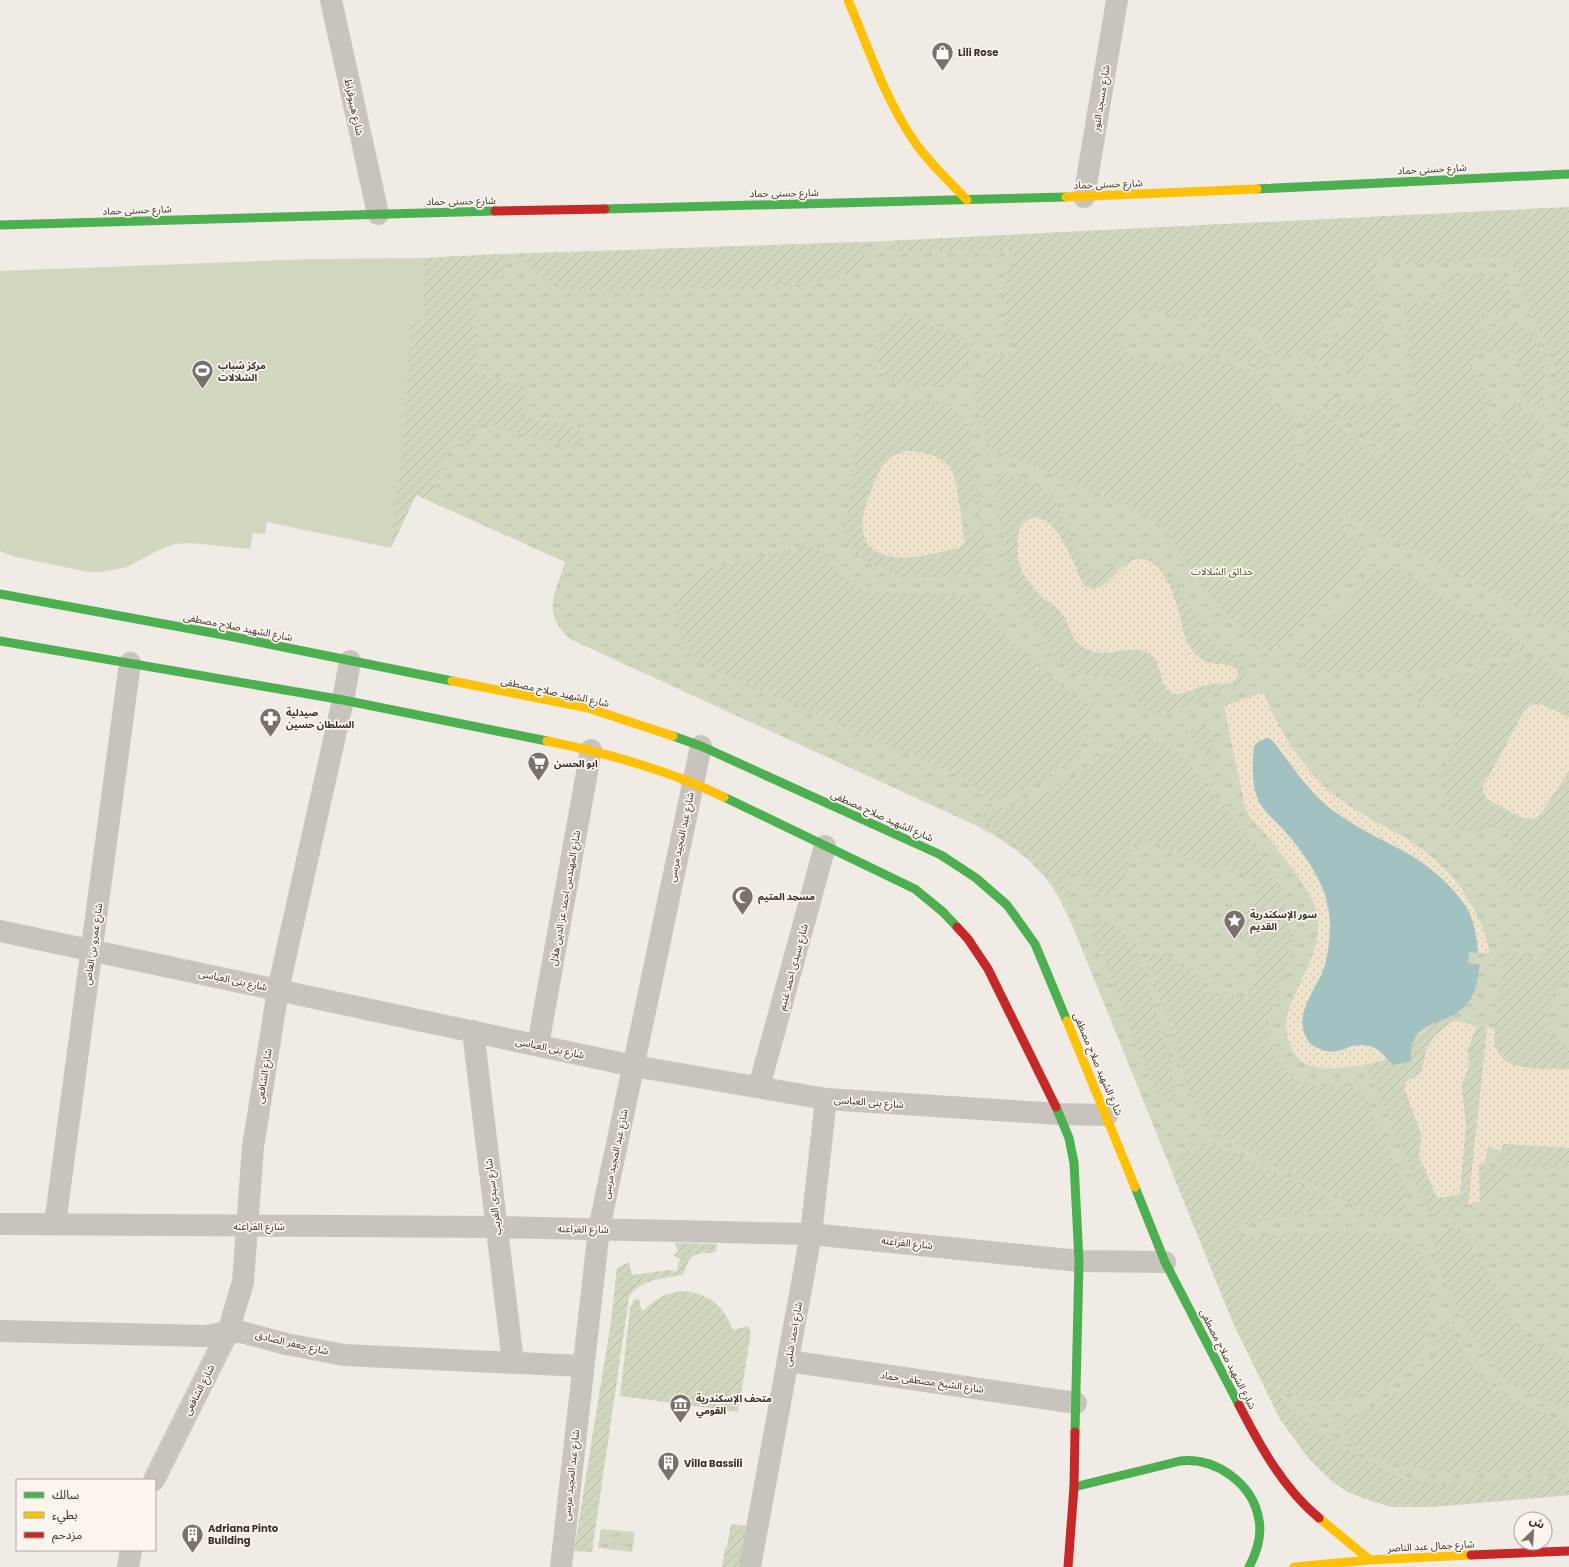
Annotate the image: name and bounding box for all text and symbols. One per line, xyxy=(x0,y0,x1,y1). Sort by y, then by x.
shop icon: Lili Rose xyxy=(929,39,955,72)
place label: Lili Rose xyxy=(958,45,998,60)
street label: شارع مسجد النور xyxy=(1088,64,1114,133)
street label: شارع هيبوقراط xyxy=(341,77,367,137)
street label: شارع حسنى حماد xyxy=(1397,160,1467,178)
street label: شارع حسنى حماد xyxy=(1073,175,1143,193)
street label: شارع حسنى حماد xyxy=(749,185,819,201)
street label: شارع حسنى حماد xyxy=(426,193,496,209)
street label: شارع حسنى حماد xyxy=(102,201,172,219)
sports icon: مركز شباب الشلالات xyxy=(190,358,216,391)
place label: مركز شباب الشلالات xyxy=(218,358,266,385)
park label: حدائق الشلالات xyxy=(1191,564,1253,579)
street label: شارع الشهيد صلاح مصطفى xyxy=(182,609,294,645)
street label: شارع الشهيد صلاح مصطفى xyxy=(499,673,611,711)
pharmacy icon: صيدلية السلطان حسين xyxy=(257,705,283,738)
place label: صيدلية السلطان حسين xyxy=(286,705,355,732)
supermarket icon: ابو الحسن xyxy=(525,750,551,783)
place label: ابو الحسن xyxy=(554,756,598,771)
street label: شارع الشهيد صلاح مصطفى xyxy=(828,787,936,845)
street label: شارع عبد المجيد مرسى xyxy=(664,791,698,883)
street label: شارع المهندس احمد عز الدين هلال xyxy=(546,829,584,967)
mosque icon: مسجد المتيم xyxy=(729,883,755,916)
place label: مسجد المتيم xyxy=(758,889,815,904)
street label: شارع عمرو بن العاص xyxy=(80,902,106,986)
place icon: سور الإسكندرية القديم xyxy=(1221,907,1247,940)
place label: سور الإسكندرية القديم xyxy=(1250,907,1317,934)
street label: شارع سيدى احمد غنيم xyxy=(774,922,812,1012)
street label: شارع بنى العباسى xyxy=(197,965,269,995)
street label: شارع الشهيد صلاح مصطفى xyxy=(1069,1010,1127,1118)
street label: شارع بنى العباسى xyxy=(514,1033,586,1063)
street label: شارع الشافعى xyxy=(252,1047,276,1105)
street label: شارع بنى العباسى xyxy=(834,1092,905,1112)
street label: شارع عبد المجيد مرسى xyxy=(598,1108,632,1200)
street label: شارع سيدى الغريب xyxy=(481,1158,505,1236)
street label: شارع الفراعنه xyxy=(233,1219,285,1234)
street label: شارع الفراعنه xyxy=(557,1221,609,1237)
street label: شارع الفراعنه xyxy=(881,1233,934,1253)
street label: شارع احمد شلبى xyxy=(780,1300,806,1368)
street label: شارع الشهيد صلاح مصطفى xyxy=(1196,1306,1260,1412)
street label: شارع جعفر الصادق xyxy=(254,1327,330,1359)
street label: شارع الشافعى xyxy=(180,1362,218,1418)
street label: شارع الشيخ مصطفى حماد xyxy=(879,1367,985,1397)
museum icon: متحف الإسكندرية القومي xyxy=(667,1391,693,1424)
place label: متحف الإسكندرية القومي xyxy=(696,1391,772,1419)
street label: شارع عبد المجيد مرسى xyxy=(559,1429,583,1521)
building icon: Villa Bassili xyxy=(656,1450,682,1483)
place label: Villa Bassili xyxy=(684,1456,742,1471)
legend xyxy=(16,1479,156,1551)
text: سالك xyxy=(52,1486,79,1503)
text: بطيء xyxy=(52,1506,78,1525)
north arrow xyxy=(1513,1511,1553,1551)
text: ش xyxy=(1527,1512,1547,1532)
building icon: Adriana Pinto Building xyxy=(179,1521,205,1554)
place label: Adriana Pinto Building xyxy=(208,1521,279,1548)
text: مزدحم xyxy=(52,1526,82,1544)
street label: شارع جمال عبد الناصر xyxy=(1386,1536,1475,1556)

